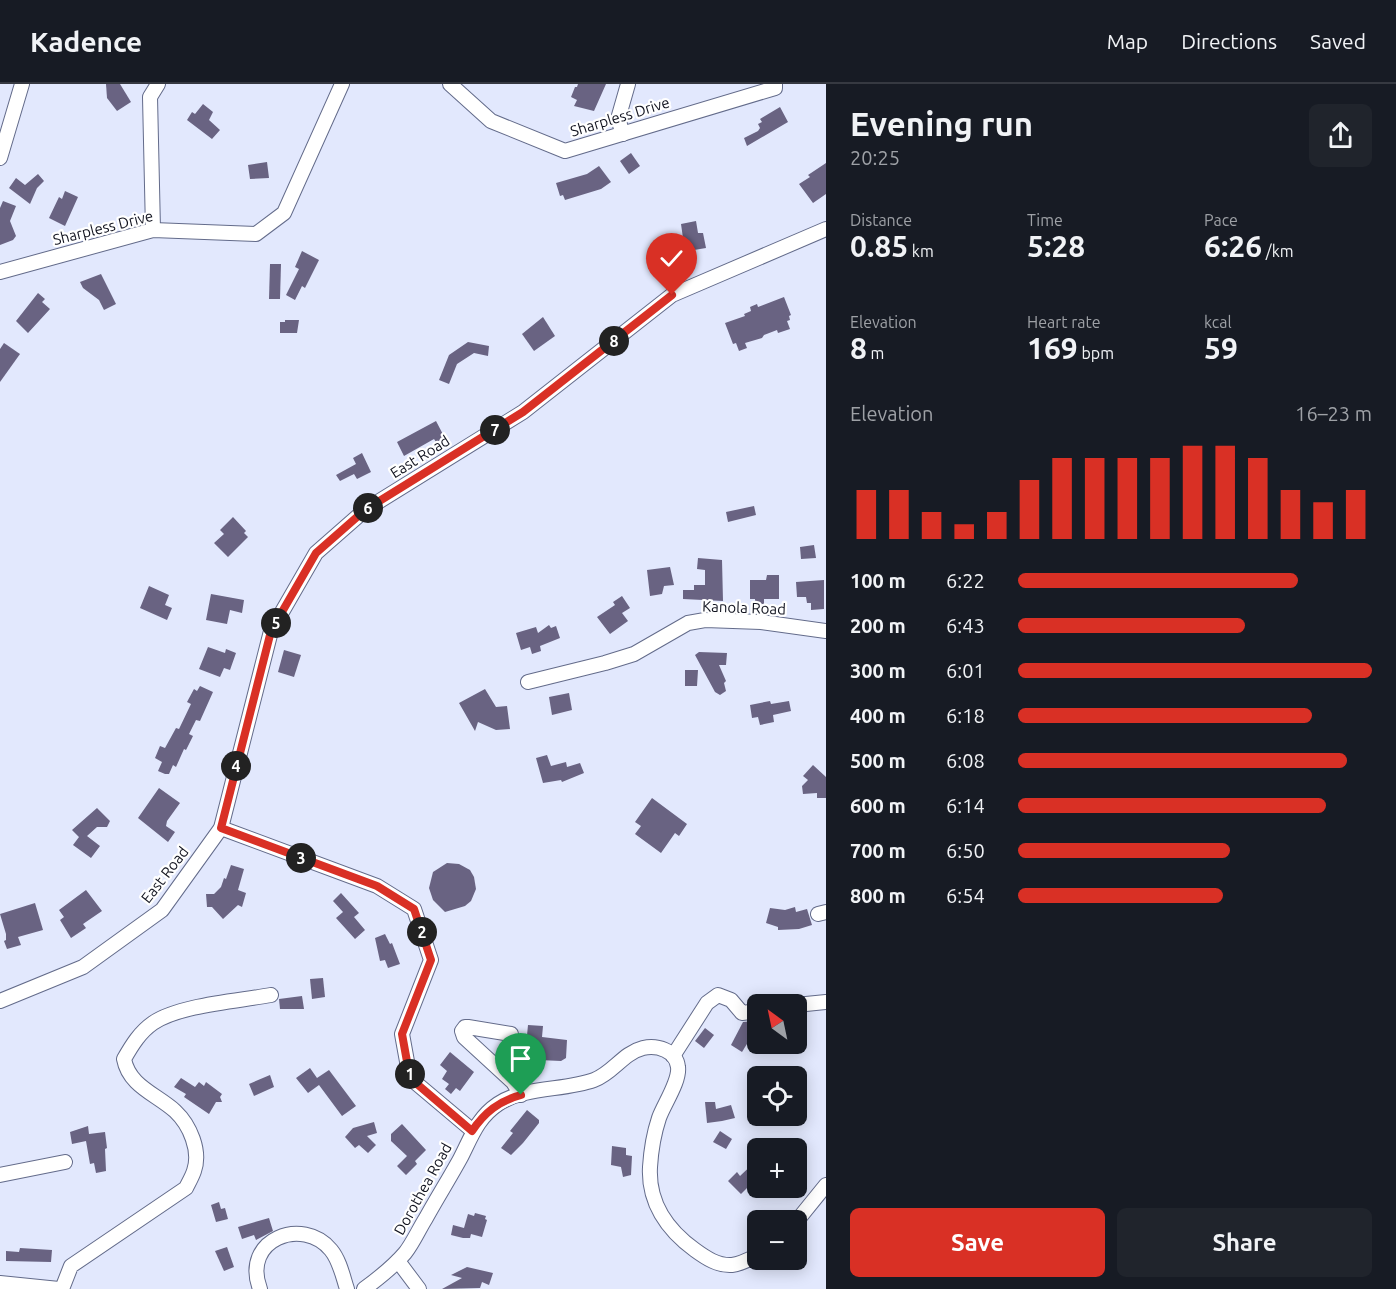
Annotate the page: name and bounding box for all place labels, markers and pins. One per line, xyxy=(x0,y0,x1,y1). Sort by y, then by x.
pin xyxy=(646,233,697,295)
pin: 8 xyxy=(599,326,629,356)
pin: 7 xyxy=(480,415,510,445)
pin: 6 xyxy=(353,493,383,523)
pin: 5 xyxy=(261,608,291,638)
pin: 4 xyxy=(221,751,251,781)
pin: 3 xyxy=(286,843,316,873)
pin: 2 xyxy=(407,917,437,947)
pin xyxy=(495,1033,546,1095)
pin: 1 xyxy=(395,1059,425,1089)

